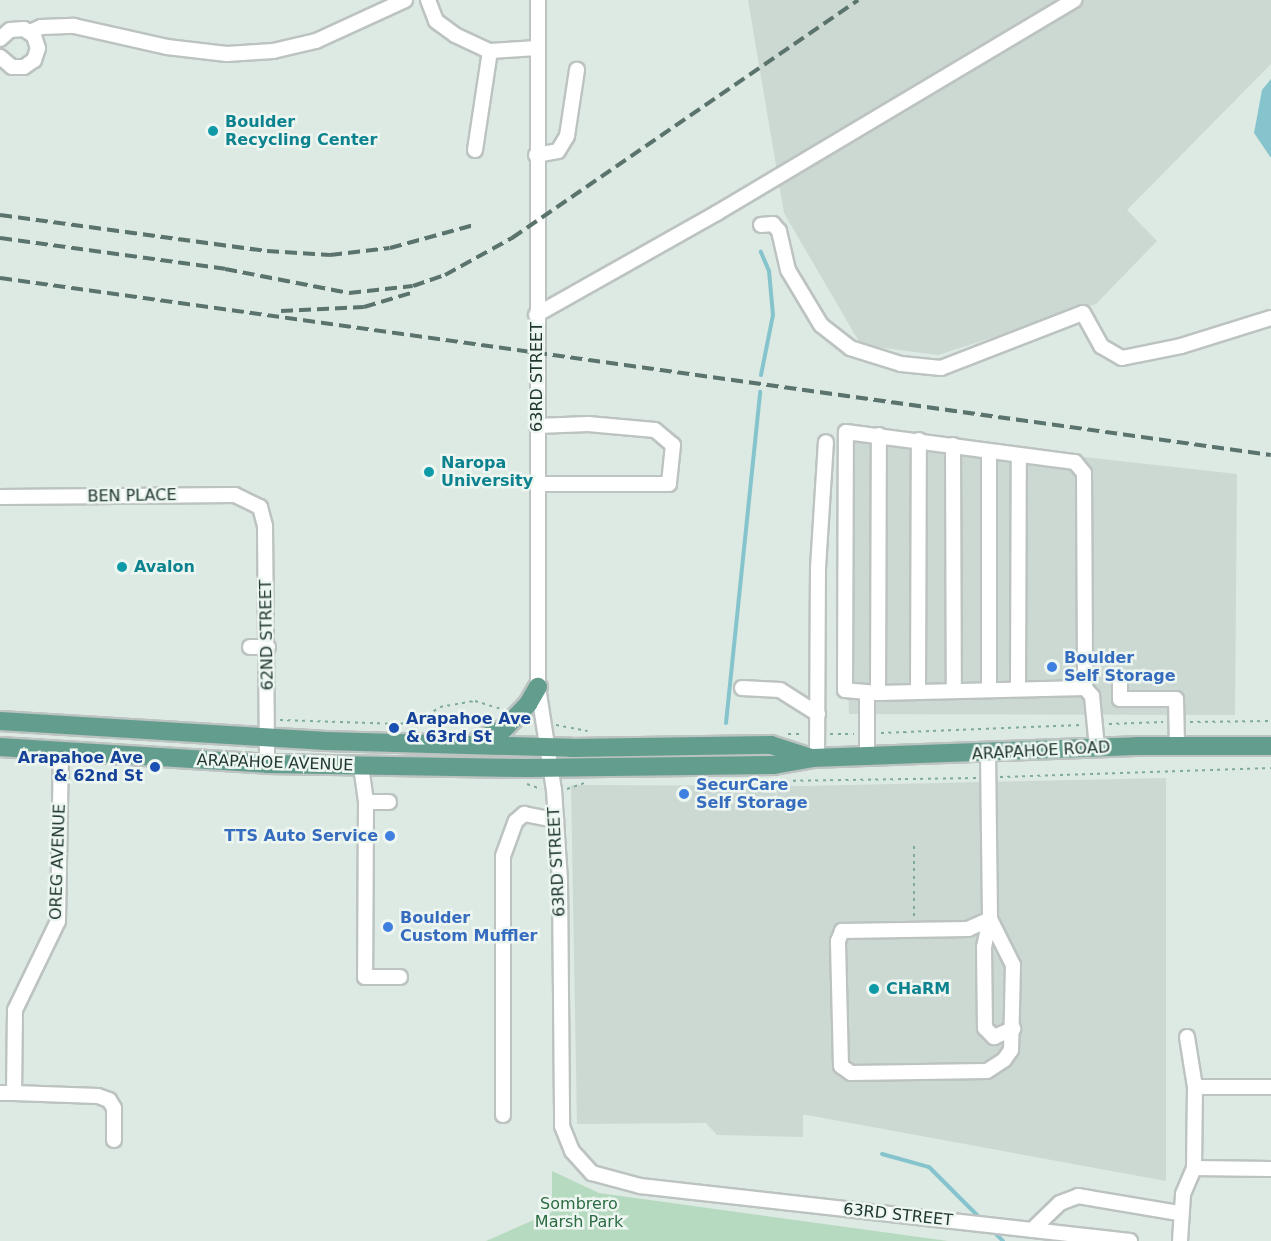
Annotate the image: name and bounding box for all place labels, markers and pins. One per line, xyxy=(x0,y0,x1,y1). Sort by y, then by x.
place label: Boulder Recycling Center xyxy=(225,112,377,150)
marker: Boulder Recycling Center xyxy=(206,124,220,138)
place label: Naropa University xyxy=(441,453,533,491)
marker: Naropa University xyxy=(422,465,436,479)
place label: Avalon xyxy=(134,557,195,577)
marker: Avalon xyxy=(115,560,129,574)
place label: Boulder Self Storage xyxy=(1064,648,1176,686)
marker: Boulder Self Storage xyxy=(1045,660,1059,674)
place label: Arapahoe Ave & 63rd St xyxy=(406,709,531,747)
marker: Arapahoe Ave & 63rd St xyxy=(387,721,401,735)
place label: Arapahoe Ave & 62nd St xyxy=(18,748,143,786)
marker: Arapahoe Ave & 62nd St xyxy=(148,760,162,774)
place label: SecurCare Self Storage xyxy=(696,775,808,813)
marker: SecurCare Self Storage xyxy=(677,787,691,801)
place label: TTS Auto Service xyxy=(224,826,378,846)
marker: TTS Auto Service xyxy=(383,829,397,843)
place label: Boulder Custom Muffler xyxy=(400,908,537,946)
marker: Boulder Custom Muffler xyxy=(381,920,395,934)
place label: CHaRM xyxy=(886,979,950,999)
marker: CHaRM xyxy=(867,982,881,996)

